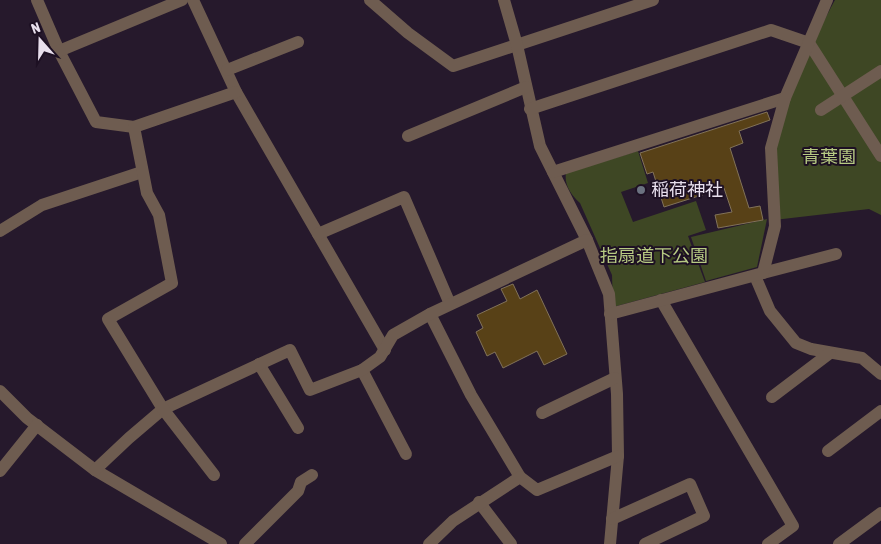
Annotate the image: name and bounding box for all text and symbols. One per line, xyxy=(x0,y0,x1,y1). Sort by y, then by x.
north arrow xyxy=(15,15,65,65)
text: N xyxy=(29,19,42,37)
park label: 青葉園 xyxy=(802,146,856,167)
place label: 稲荷神社 xyxy=(651,179,723,200)
marker: 稲荷神社 xyxy=(635,184,647,196)
park label: 指扇道下公園 xyxy=(600,245,708,266)

